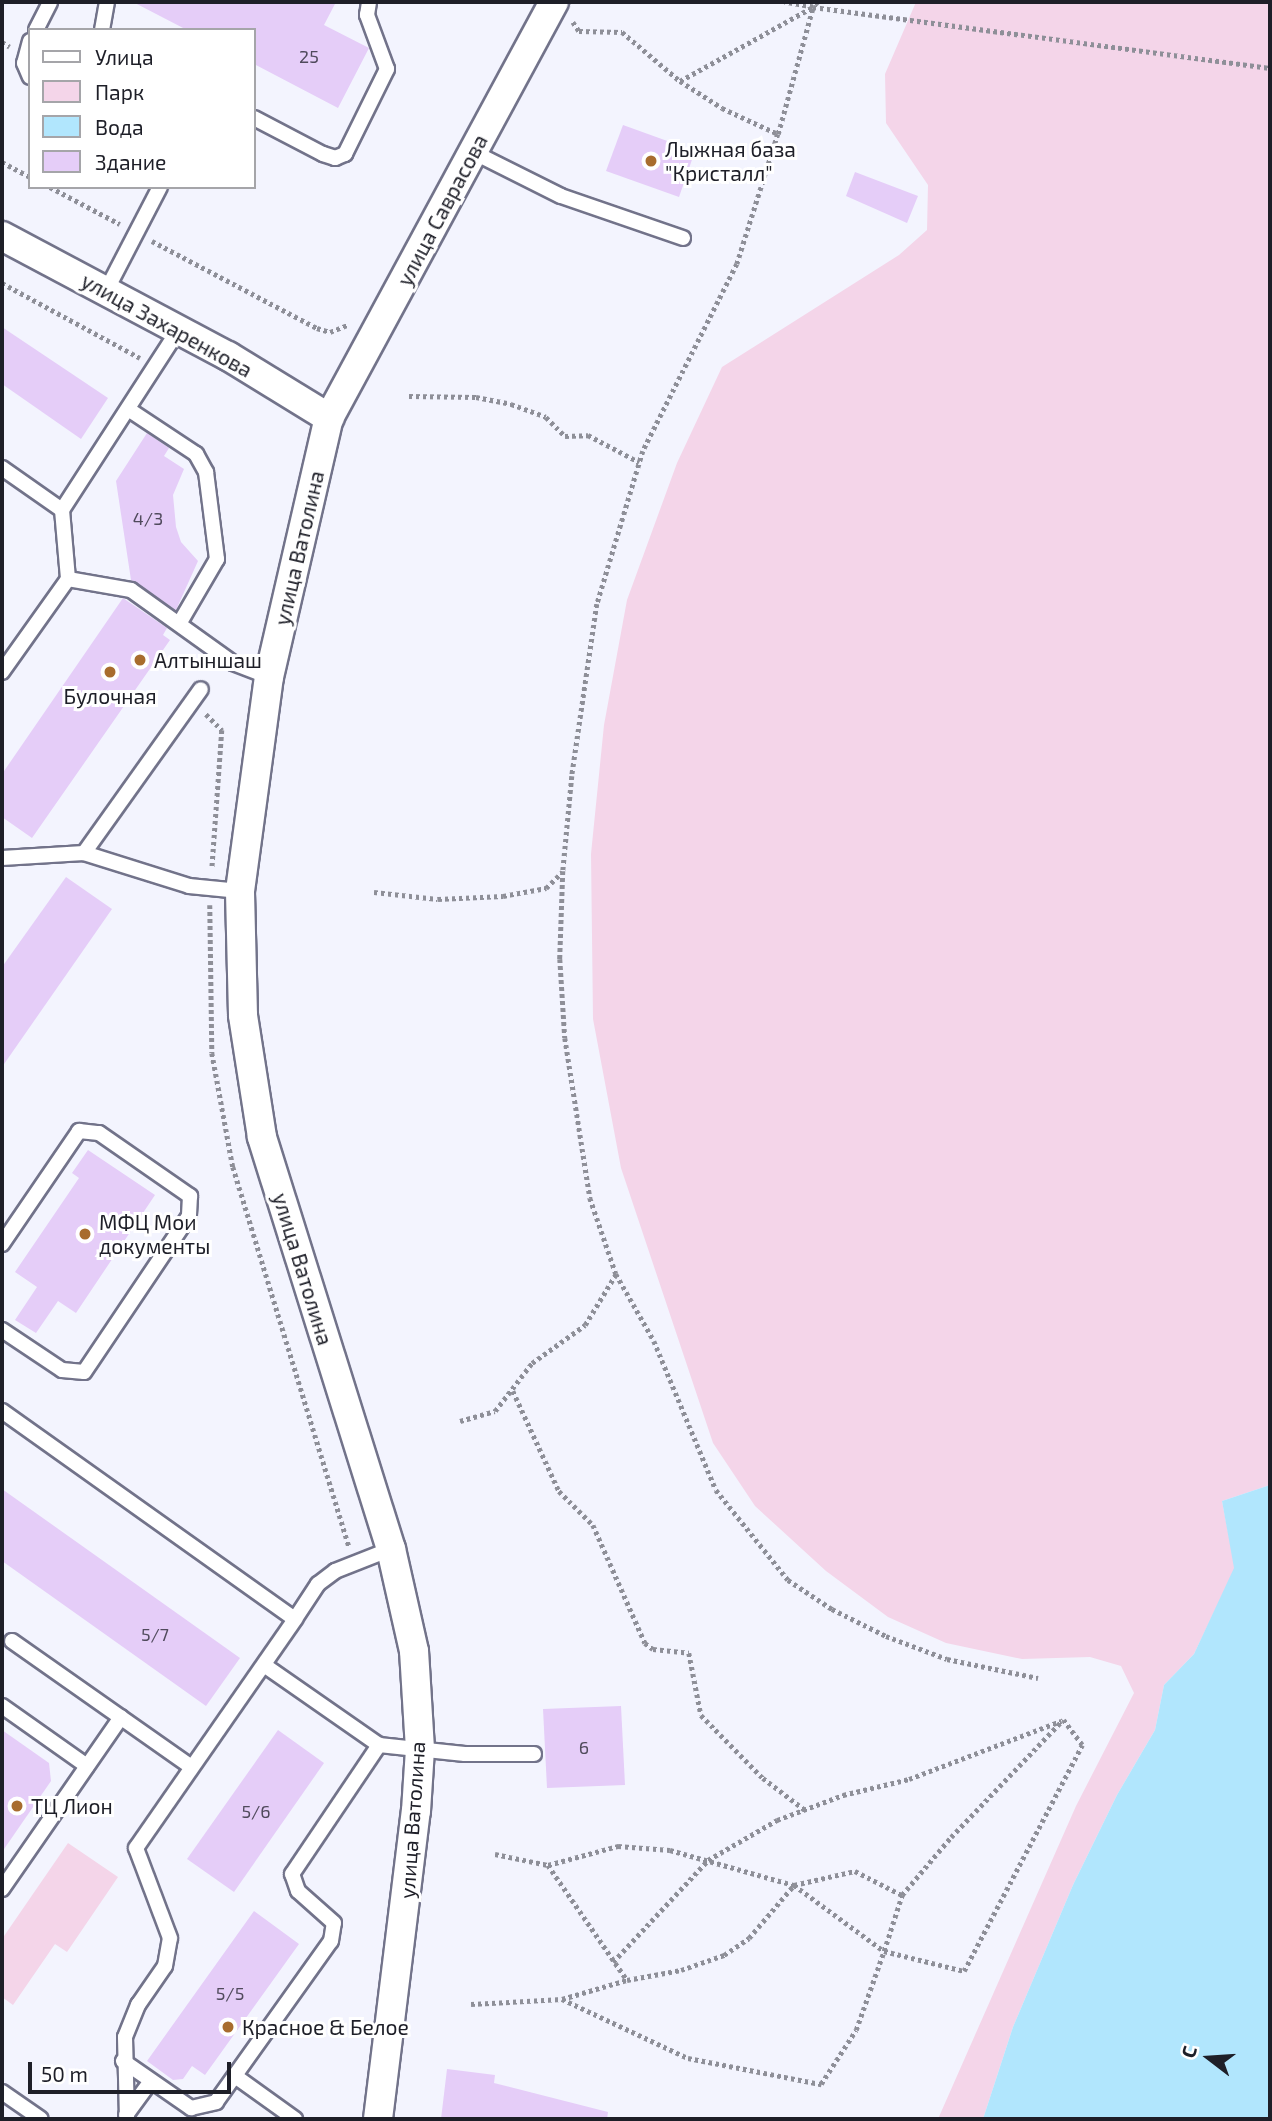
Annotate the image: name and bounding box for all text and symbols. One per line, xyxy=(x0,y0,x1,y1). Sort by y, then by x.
legend xyxy=(28,28,256,189)
text: Улица xyxy=(95,44,154,69)
house number: 25 xyxy=(299,45,319,67)
text: Парк xyxy=(95,79,144,104)
text: Вода xyxy=(95,114,144,139)
street label: улица Саврасова xyxy=(391,130,493,290)
place label: Лыжная база "Кристалл" xyxy=(665,136,796,186)
text: Здание xyxy=(95,149,166,174)
marker: Лыжная база "Кристалл" xyxy=(643,153,659,169)
street label: улица Захаренкова xyxy=(77,268,257,382)
street label: улица Ватолина xyxy=(269,468,329,628)
house number: 4/3 xyxy=(133,507,163,529)
place label: Алтыншаш xyxy=(154,647,262,673)
marker: Алтыншаш xyxy=(132,652,148,668)
marker: Булочная xyxy=(102,664,118,680)
place label: Булочная xyxy=(63,683,157,709)
street label: улица Ватолина xyxy=(268,1190,338,1348)
place label: МФЦ Мои документы xyxy=(99,1209,210,1259)
marker: МФЦ Мои документы xyxy=(77,1226,93,1242)
house number: 5/7 xyxy=(141,1623,169,1645)
house number: 6 xyxy=(579,1736,589,1758)
street label: улица Ватолина xyxy=(394,1740,430,1900)
place label: ТЦ Лион xyxy=(31,1793,113,1819)
marker: ТЦ Лион xyxy=(9,1798,25,1814)
house number: 5/6 xyxy=(241,1800,271,1822)
house number: 5/5 xyxy=(216,1982,244,2004)
place label: Красное & Белое xyxy=(242,2014,409,2040)
marker: Красное & Белое xyxy=(220,2019,236,2035)
north arrow xyxy=(1174,2023,1244,2093)
text: С xyxy=(1176,2043,1201,2060)
scale bar xyxy=(32,2048,234,2092)
text: 50 m xyxy=(41,2061,88,2086)

